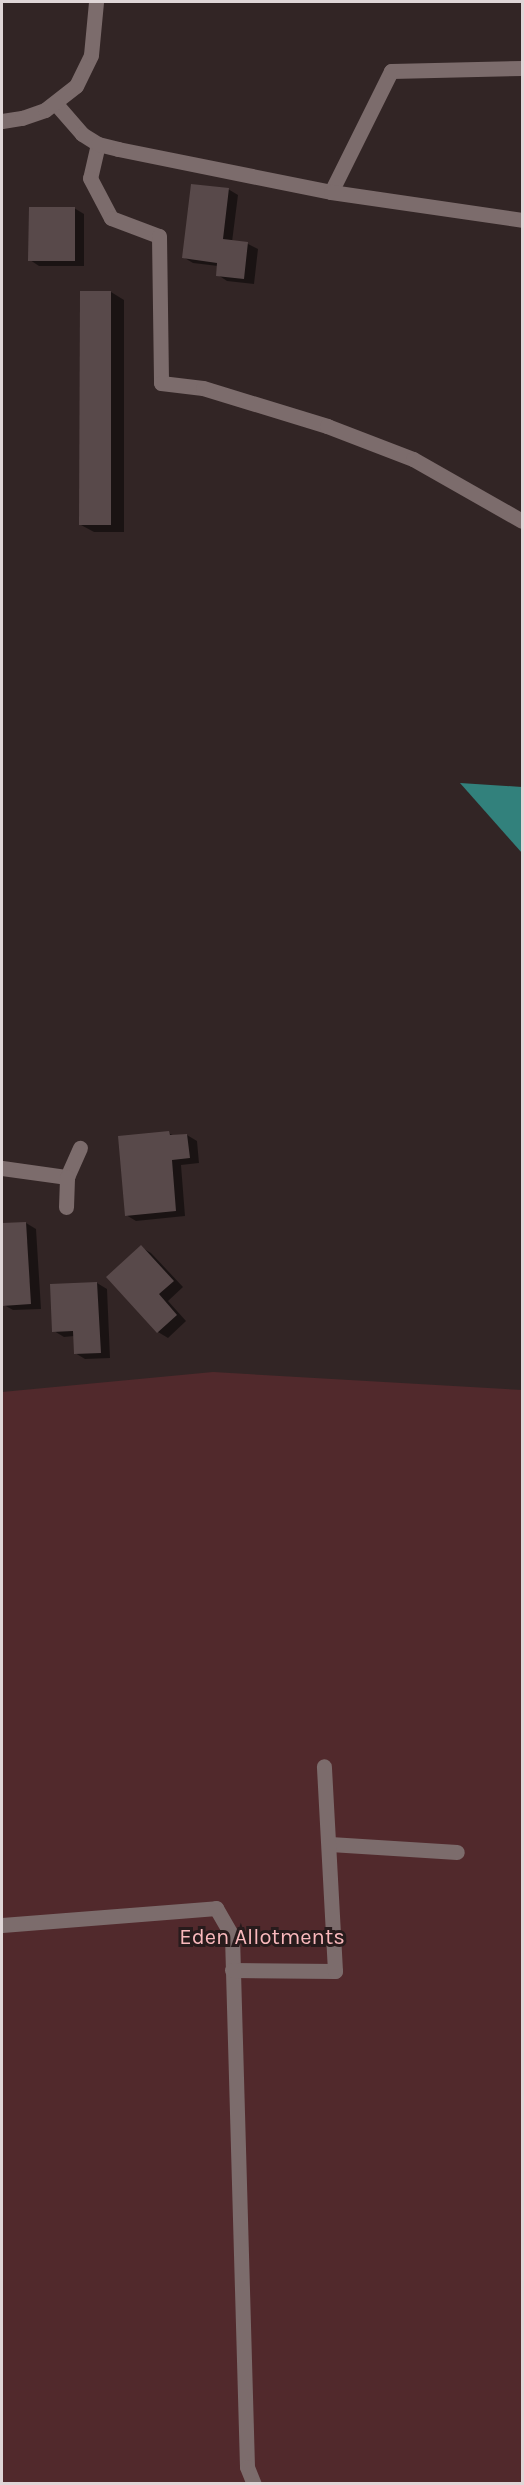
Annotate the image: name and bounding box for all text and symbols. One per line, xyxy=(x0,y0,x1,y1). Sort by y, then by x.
park label: Eden Allotments xyxy=(179,1925,345,1951)

